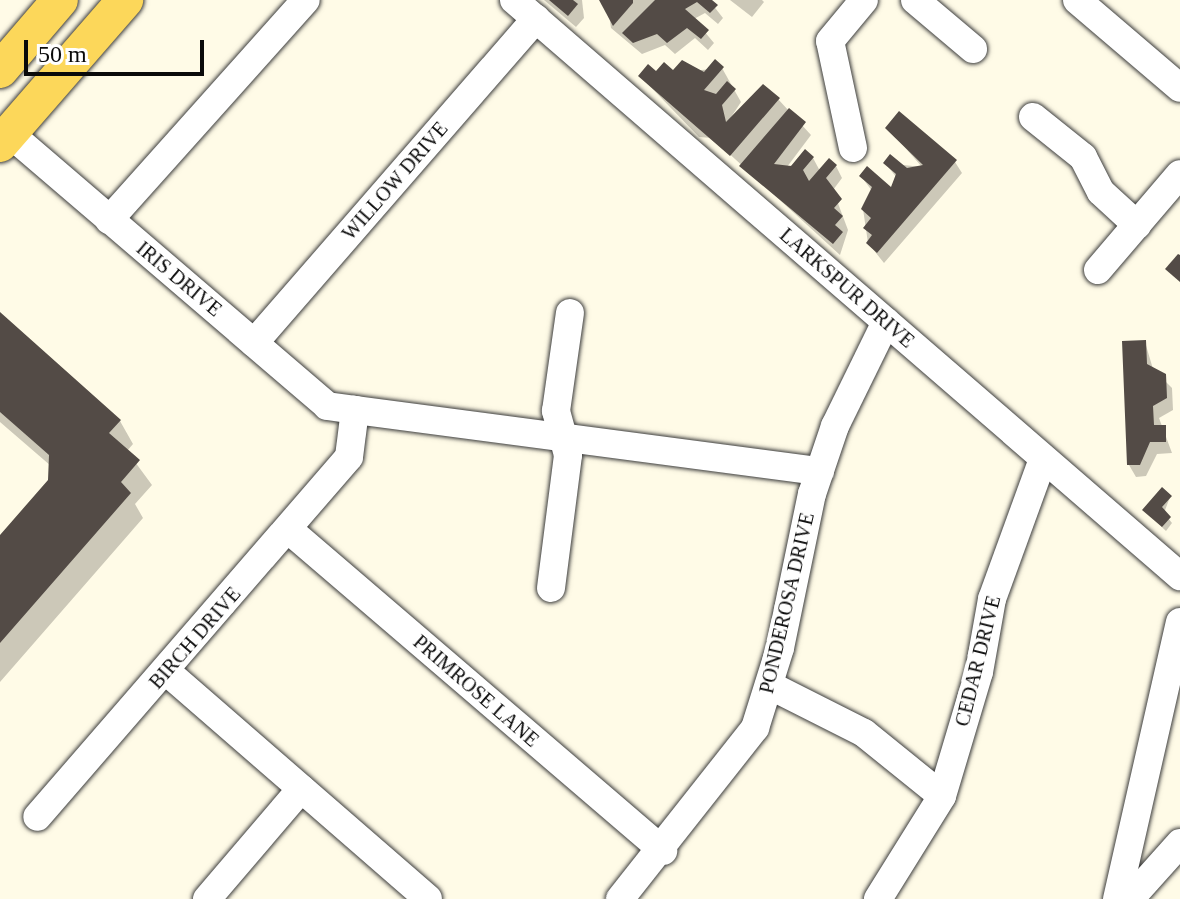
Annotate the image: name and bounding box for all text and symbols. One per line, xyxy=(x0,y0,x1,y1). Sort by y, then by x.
scale bar xyxy=(28,24,208,74)
text: 50 m xyxy=(38,41,87,67)
street label: WILLOW DRIVE xyxy=(337,117,453,245)
street label: LARKSPUR DRIVE xyxy=(775,223,919,353)
street label: IRIS DRIVE xyxy=(131,236,227,322)
street label: PONDEROSA DRIVE xyxy=(754,510,820,696)
street label: BIRCH DRIVE xyxy=(144,582,246,694)
street label: CEDAR DRIVE xyxy=(950,593,1006,729)
street label: PRIMROSE LANE xyxy=(408,630,544,752)

